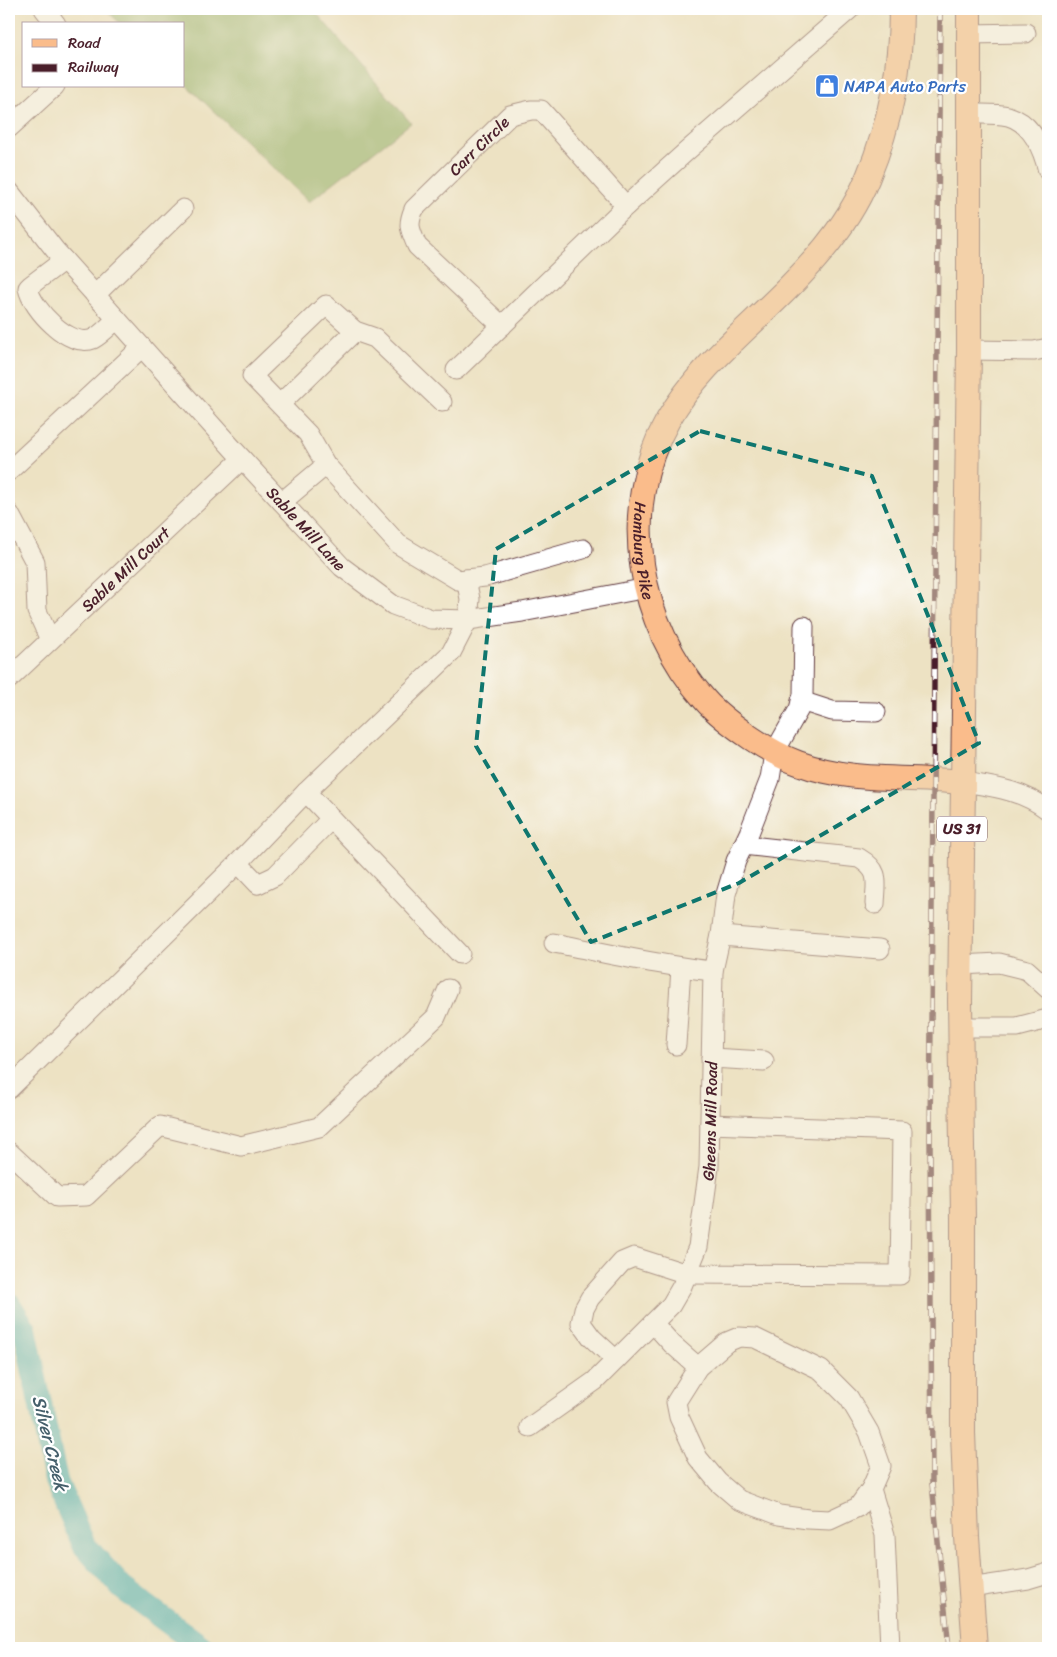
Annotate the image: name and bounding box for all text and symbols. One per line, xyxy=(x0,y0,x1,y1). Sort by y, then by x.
legend xyxy=(22,22,185,88)
text: Road xyxy=(68,30,101,56)
text: Railway xyxy=(68,54,119,80)
place label: NAPA Auto Parts xyxy=(844,72,967,101)
shop icon: NAPA Auto Parts xyxy=(814,73,840,99)
street label: Carr Circle xyxy=(441,108,516,183)
street label: Sable Mill Lane xyxy=(259,479,354,578)
street label: Hamburg Pike xyxy=(625,501,664,603)
street label: Sable Mill Court xyxy=(74,519,177,619)
road number: US 31 xyxy=(937,816,987,842)
street label: Gheens Mill Road xyxy=(693,1059,726,1182)
water label: Silver Creek xyxy=(23,1392,78,1496)

